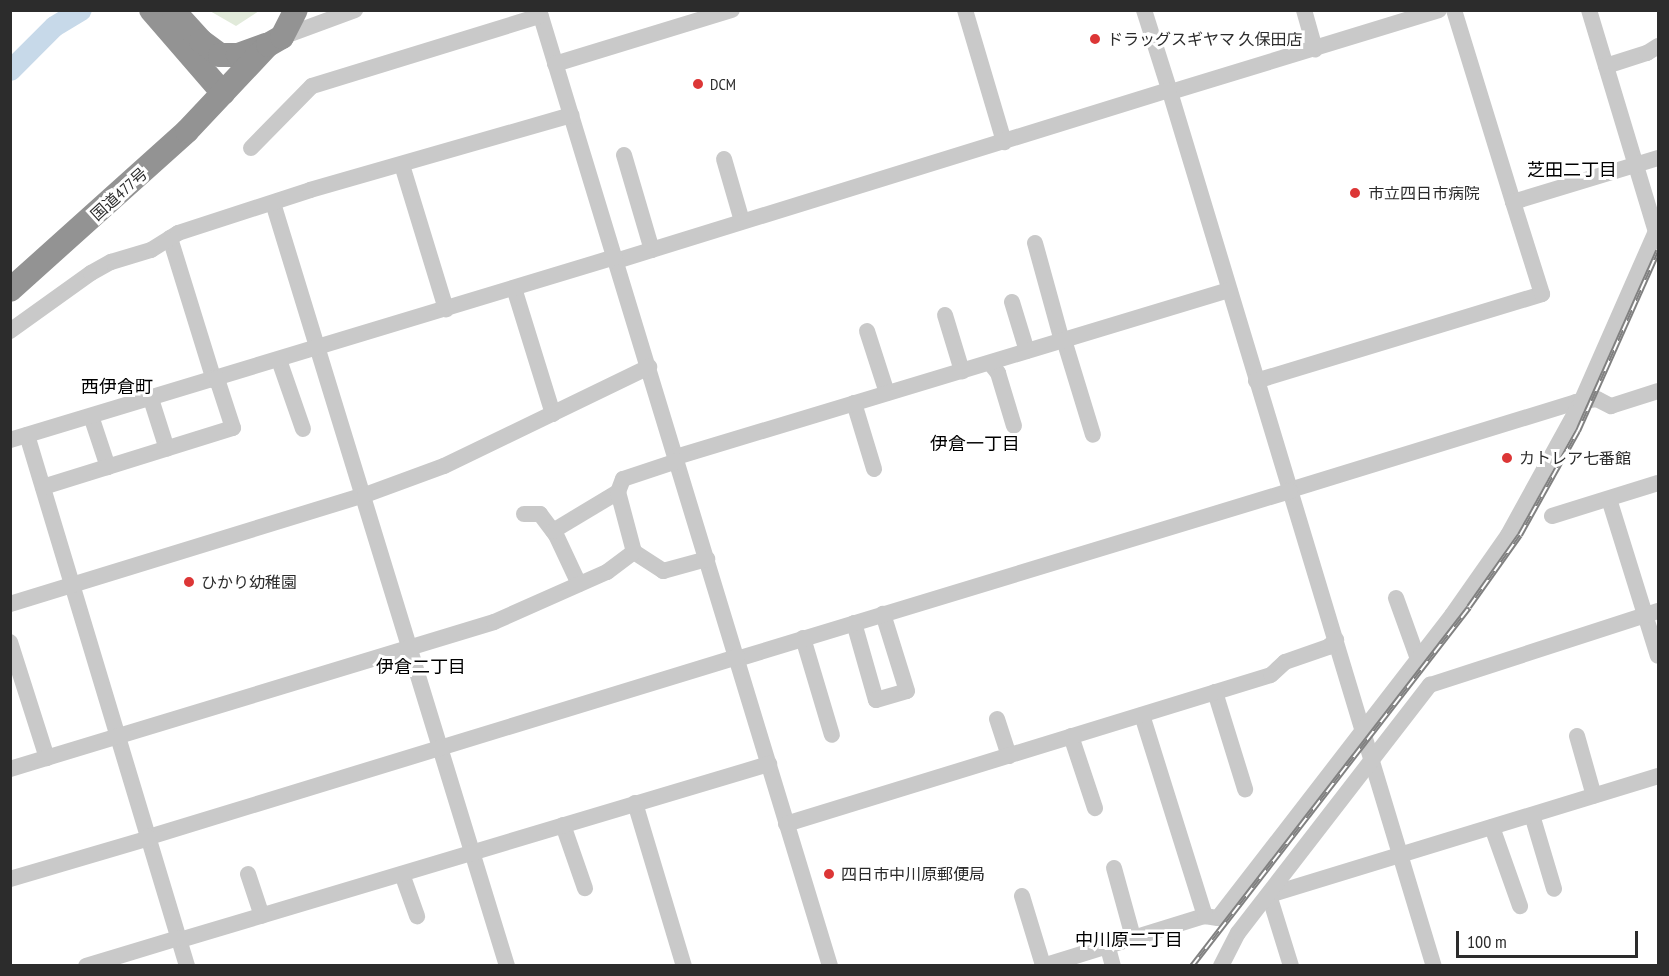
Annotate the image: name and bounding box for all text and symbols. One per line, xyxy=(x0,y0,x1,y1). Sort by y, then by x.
place label: ドラッグスギヤマ 久保田店 xyxy=(1107,29,1302,49)
marker: ドラッグスギヤマ 久保田店 xyxy=(1088,32,1102,46)
place label: DCM xyxy=(710,74,736,94)
marker: DCM xyxy=(691,77,705,91)
district label: 芝田二丁目 xyxy=(1527,159,1617,181)
street label: 国道477号 xyxy=(87,164,151,224)
place label: 市立四日市病院 xyxy=(1368,183,1480,203)
marker: 市立四日市病院 xyxy=(1346,184,1364,202)
district label: 西伊倉町 xyxy=(81,376,153,398)
district label: 伊倉一丁目 xyxy=(930,433,1020,455)
place label: カトレア七番館 xyxy=(1519,448,1631,468)
marker: カトレア七番館 xyxy=(1500,451,1514,465)
place label: ひかり幼稚園 xyxy=(201,572,297,592)
marker: ひかり幼稚園 xyxy=(182,575,196,589)
district label: 伊倉二丁目 xyxy=(376,656,466,678)
place label: 四日市中川原郵便局 xyxy=(841,864,985,884)
marker: 四日市中川原郵便局 xyxy=(822,867,836,881)
scale bar xyxy=(1459,919,1640,957)
district label: 中川原二丁目 xyxy=(1075,929,1183,951)
text: 100 m xyxy=(1467,930,1507,953)

